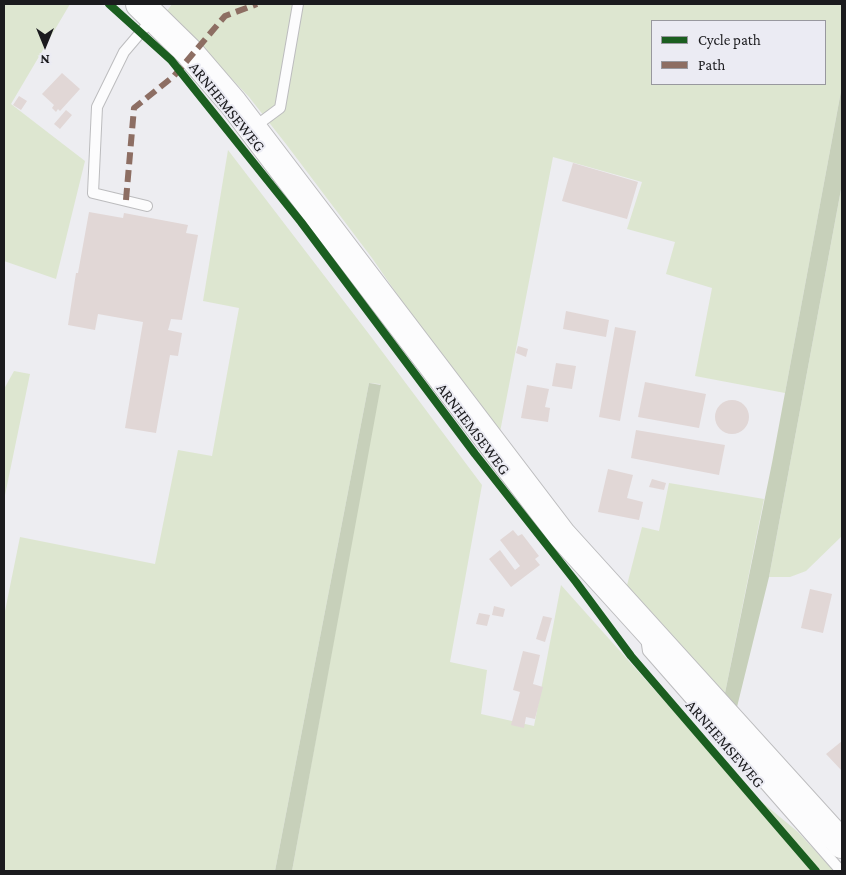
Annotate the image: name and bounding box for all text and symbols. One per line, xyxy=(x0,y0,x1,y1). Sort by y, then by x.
north arrow xyxy=(20,20,70,70)
legend xyxy=(651,20,826,85)
text: Cycle path xyxy=(698,32,761,48)
text: N xyxy=(40,52,50,68)
text: Path xyxy=(698,57,725,73)
street label: ARNHEMSEWEG xyxy=(185,58,269,156)
street label: ARNHEMSEWEG xyxy=(432,379,514,479)
street label: ARNHEMSEWEG xyxy=(682,696,768,792)

